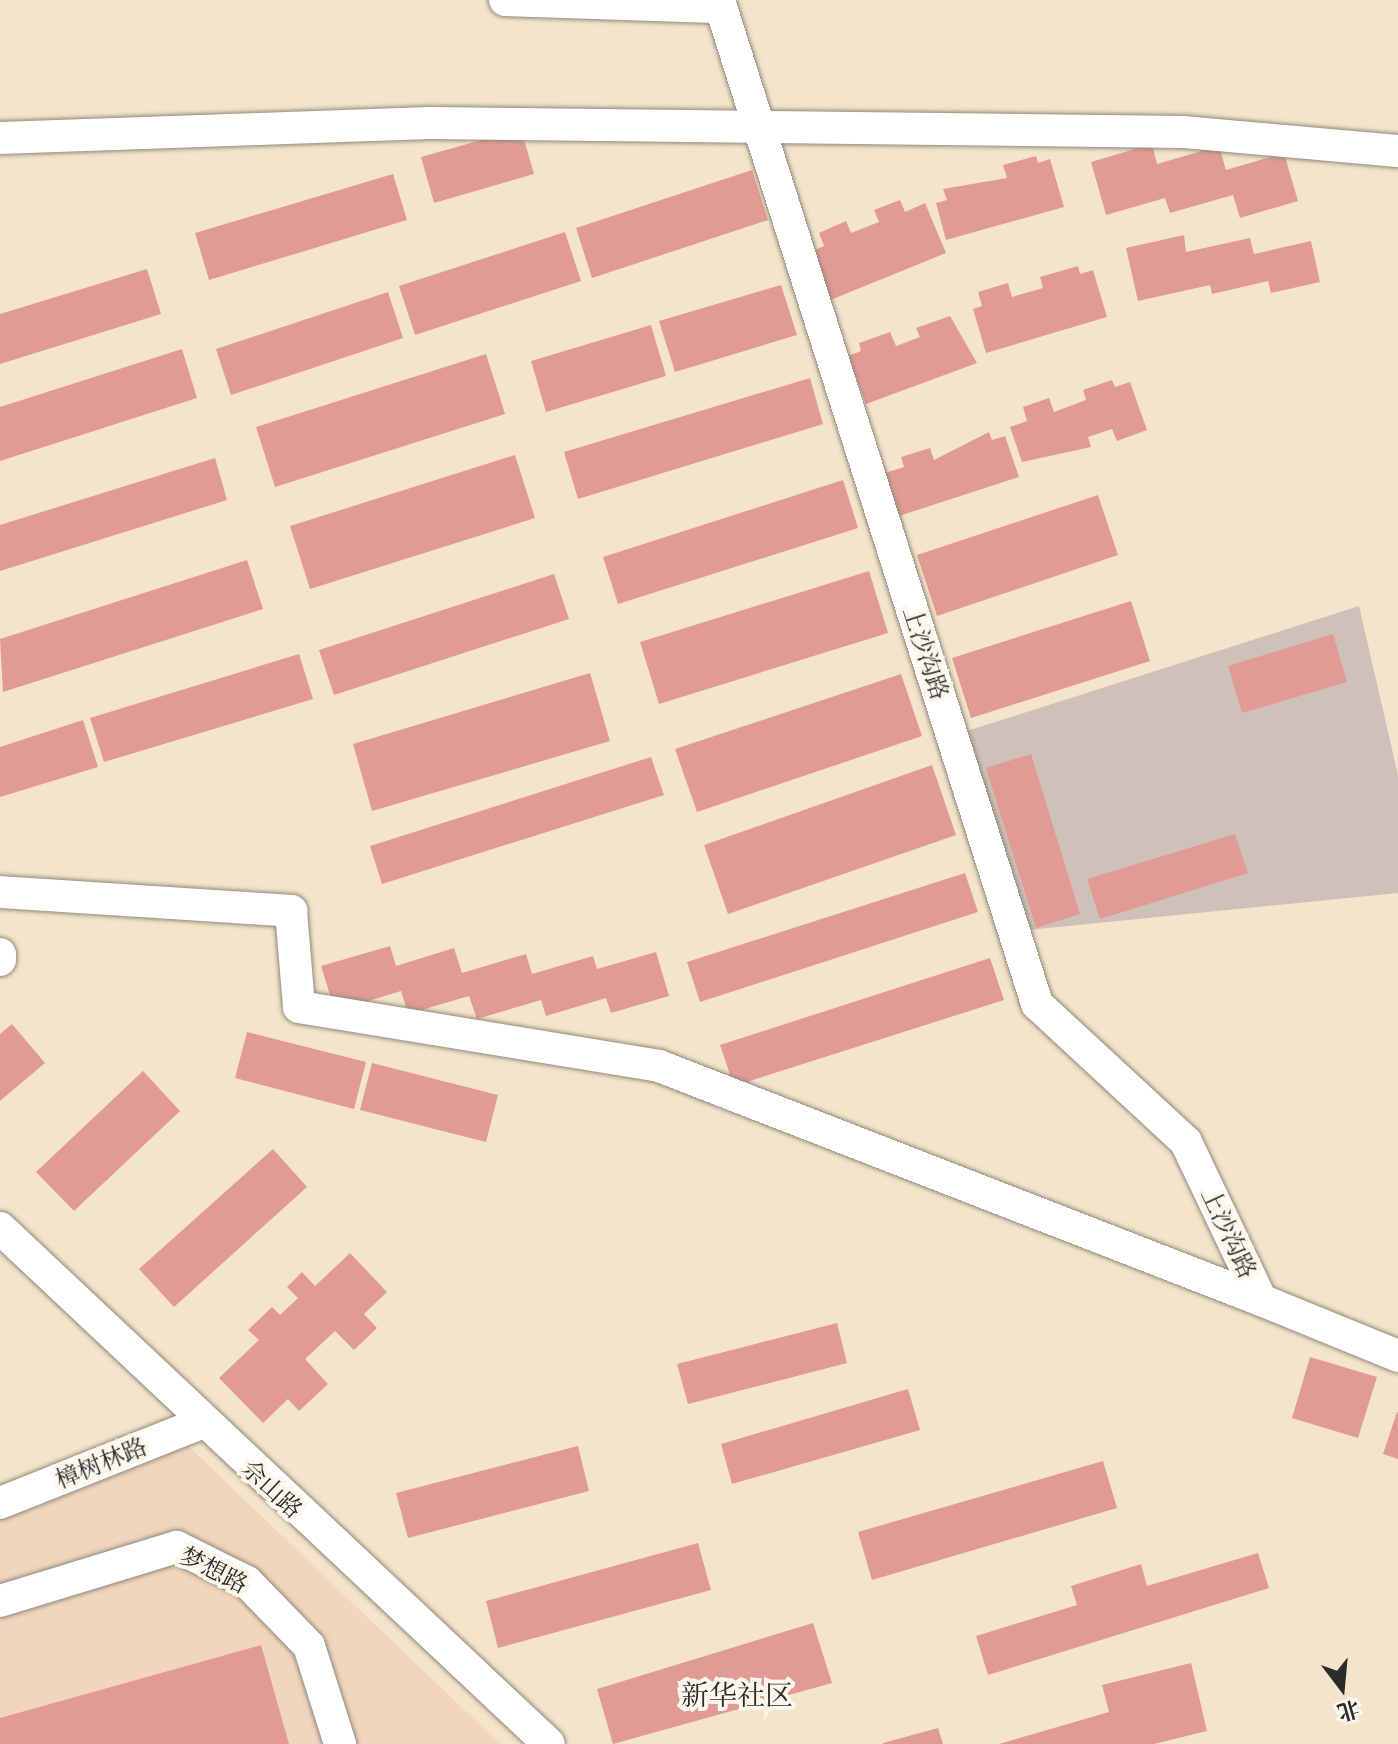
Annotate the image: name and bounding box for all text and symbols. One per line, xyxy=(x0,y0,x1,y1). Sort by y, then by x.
street label: 上沙沟路 xyxy=(897,603,955,703)
street label: 上沙沟路 xyxy=(1196,1183,1262,1283)
street label: 樟树林路 xyxy=(51,1432,151,1494)
street label: 佘山路 xyxy=(236,1454,308,1524)
street label: 梦想路 xyxy=(175,1541,253,1599)
north arrow xyxy=(1302,1648,1382,1728)
district label: 新华社区 xyxy=(681,1678,793,1712)
text: 北 xyxy=(1334,1693,1364,1729)

